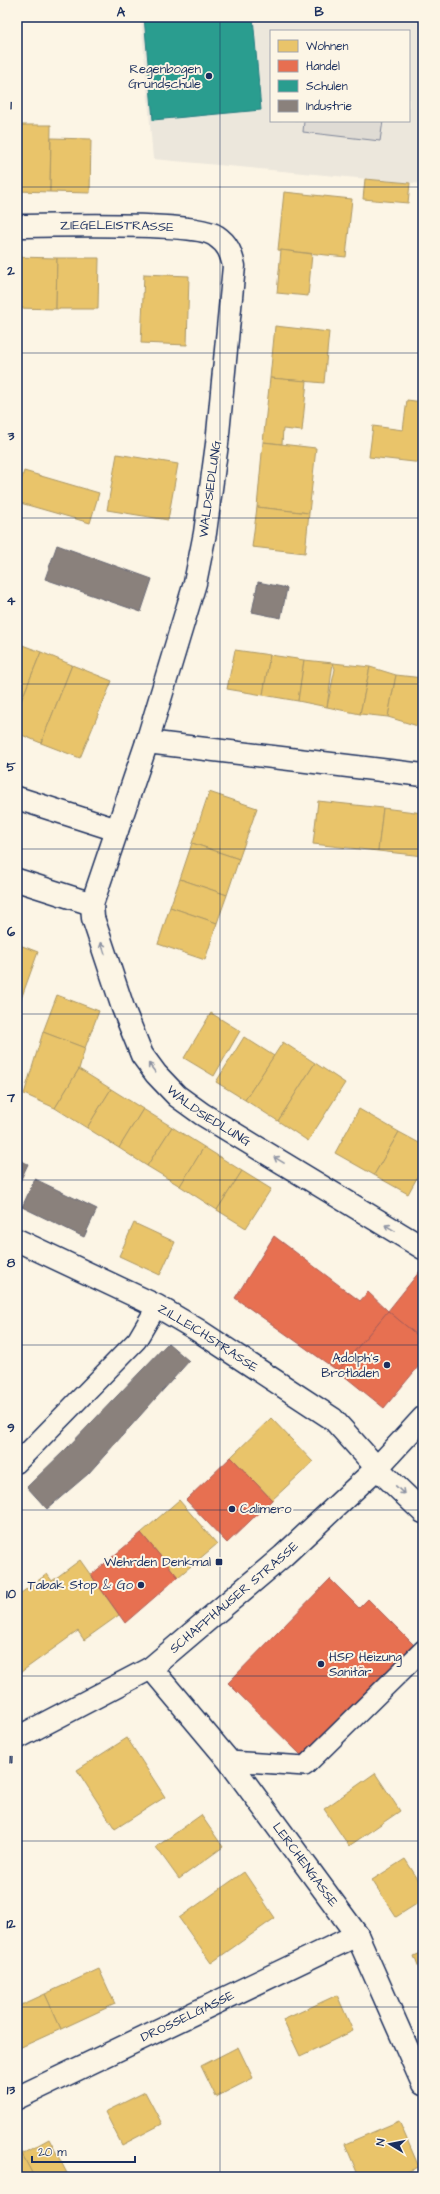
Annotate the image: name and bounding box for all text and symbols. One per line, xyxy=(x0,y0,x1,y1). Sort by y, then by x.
text: A xyxy=(117,3,126,21)
text: B xyxy=(314,3,324,21)
legend xyxy=(270,30,410,122)
text: Wohnen xyxy=(306,38,348,55)
text: Handel xyxy=(306,58,340,75)
place label: Regenbogen Grundschule xyxy=(128,60,201,93)
marker: Regenbogen Grundschule xyxy=(204,71,214,81)
text: Schulen xyxy=(306,78,348,95)
text: 1 xyxy=(10,96,12,114)
text: Industrie xyxy=(306,98,352,115)
street label: ZIEGELEISTRASSE xyxy=(60,216,175,236)
text: 2 xyxy=(6,262,15,280)
text: 3 xyxy=(7,427,15,445)
street label: WALDSIEDLUNG xyxy=(194,439,226,539)
text: 4 xyxy=(7,592,16,610)
text: 5 xyxy=(6,758,16,776)
text: 6 xyxy=(7,923,16,941)
one-way arrow xyxy=(99,942,106,955)
one-way arrow xyxy=(147,1063,156,1074)
street label: WALDSIEDLUNG xyxy=(162,1081,254,1150)
text: 7 xyxy=(6,1089,16,1107)
one-way arrow xyxy=(273,1156,285,1164)
one-way arrow xyxy=(385,1224,396,1232)
text: 8 xyxy=(7,1254,16,1272)
street label: ZILLEICHSTRASSE xyxy=(155,1300,262,1377)
place label: Adolph’s Brotladen xyxy=(321,1349,379,1382)
marker: Adolph’s Brotladen xyxy=(382,1360,392,1370)
text: 9 xyxy=(7,1419,15,1437)
one-way arrow xyxy=(395,1485,405,1495)
place label: Calimero xyxy=(240,1500,292,1518)
marker: Calimero xyxy=(227,1504,237,1514)
street label: SCHAFFHAUSER STRASSE xyxy=(165,1537,302,1658)
place label: Wehrden Denkmal xyxy=(104,1553,211,1571)
marker: Wehrden Denkmal xyxy=(214,1557,224,1567)
place label: Tabak Stop & Go xyxy=(28,1576,134,1594)
marker: Tabak Stop & Go xyxy=(136,1580,146,1590)
text: 10 xyxy=(6,1585,17,1603)
place label: HSP Heizung Sanitär xyxy=(329,1648,402,1681)
marker: HSP Heizung Sanitär xyxy=(316,1659,326,1669)
text: 11 xyxy=(9,1750,13,1768)
street label: LERCHENGASSE xyxy=(268,1819,342,1911)
text: 12 xyxy=(6,1915,16,1933)
street label: DROSSELGASSE xyxy=(138,1986,237,2046)
text: 13 xyxy=(7,2081,16,2099)
north arrow xyxy=(370,2124,410,2164)
scale bar xyxy=(32,2138,135,2164)
text: N xyxy=(373,2138,389,2147)
text: 20 m xyxy=(38,2144,67,2161)

